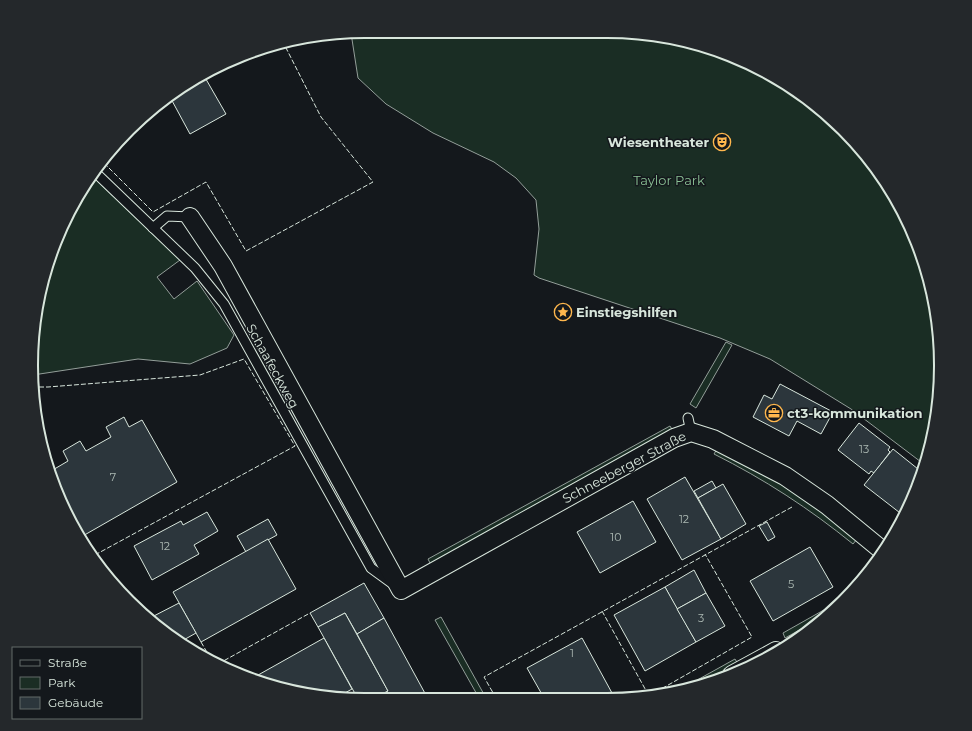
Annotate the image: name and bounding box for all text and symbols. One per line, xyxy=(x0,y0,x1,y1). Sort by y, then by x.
theatre icon: Wiesentheater xyxy=(712,132,732,152)
place label: Wiesentheater xyxy=(608,134,709,150)
park label: Taylor Park xyxy=(633,172,705,188)
place icon: Einstiegshilfen xyxy=(553,302,573,322)
place label: Einstiegshilfen xyxy=(576,304,677,320)
street label: Schaafeckweg xyxy=(243,321,303,411)
office icon: ct3-kommunikation xyxy=(764,403,784,423)
place label: ct3-kommunikation xyxy=(787,405,922,421)
street label: Schneeberger Straße xyxy=(559,428,689,506)
house number: 13 xyxy=(859,442,869,456)
house number: 7 xyxy=(110,470,116,484)
house number: 12 xyxy=(679,512,689,526)
house number: 10 xyxy=(610,530,622,544)
house number: 12 xyxy=(160,539,170,553)
house number: 5 xyxy=(788,577,794,591)
house number: 3 xyxy=(698,611,704,625)
house number: 1 xyxy=(570,646,574,660)
legend xyxy=(12,647,142,719)
text: Straße xyxy=(48,655,87,670)
text: Park xyxy=(48,675,76,690)
text: Gebäude xyxy=(48,695,103,710)

